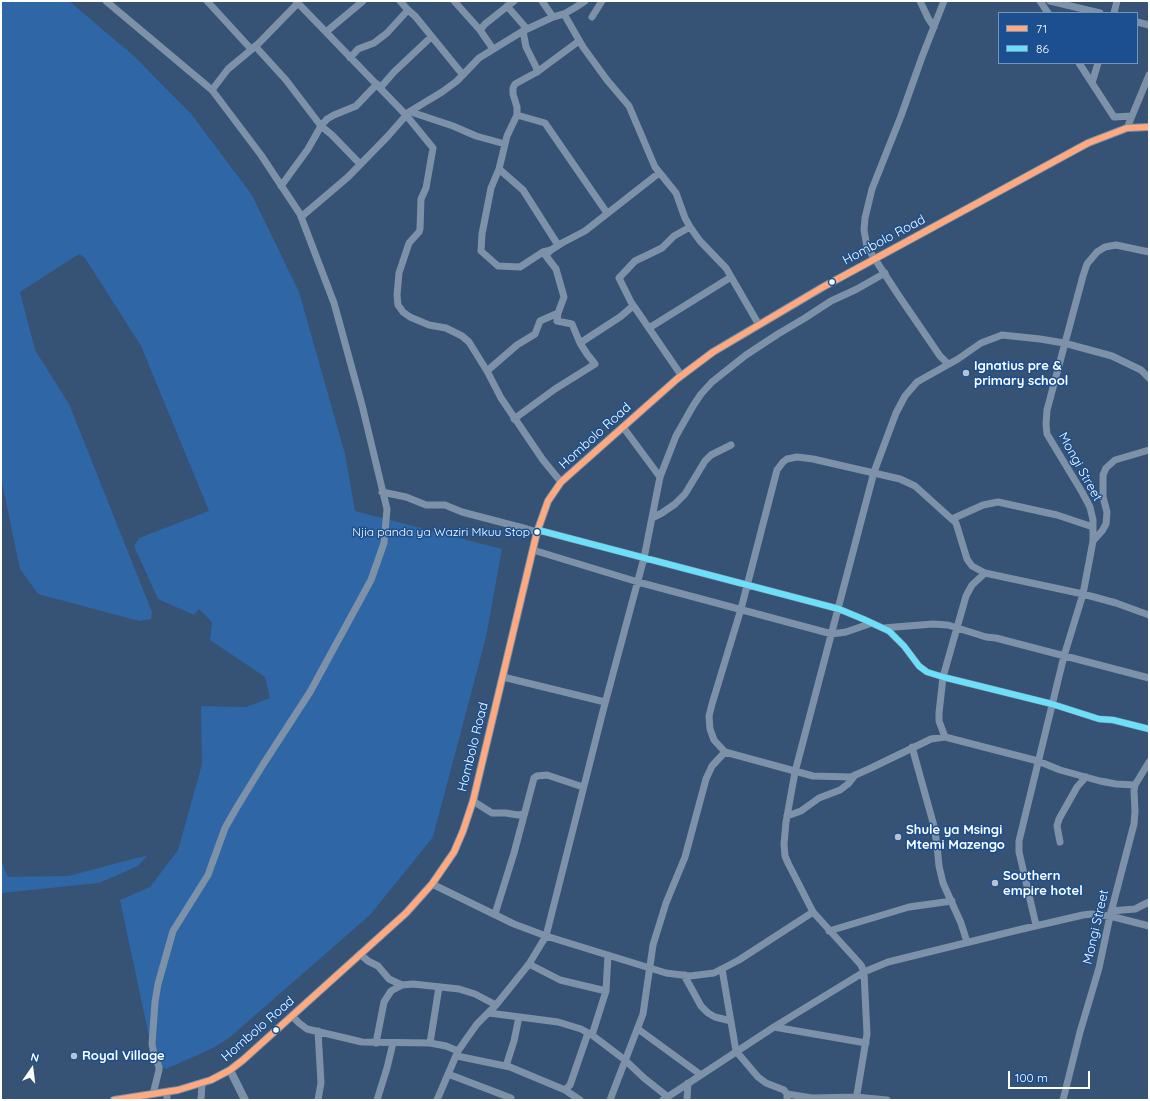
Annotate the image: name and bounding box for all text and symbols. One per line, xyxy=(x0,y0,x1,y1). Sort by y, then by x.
legend xyxy=(998,12,1138,64)
text: 71 xyxy=(1036,21,1047,36)
text: 86 xyxy=(1036,41,1049,56)
street label: Hombolo Road xyxy=(840,212,928,268)
unlabelled marker xyxy=(827,277,837,287)
place label: Ignatius pre & primary school xyxy=(974,358,1068,389)
marker: Ignatius pre & primary school xyxy=(961,368,971,378)
street label: Hombolo Road xyxy=(556,400,634,472)
street label: Mongi Street xyxy=(1055,430,1105,504)
place label: Njia panda ya Waziri Mkuu Stop xyxy=(352,525,530,539)
marker: Njia panda ya Waziri Mkuu Stop xyxy=(532,527,542,537)
street label: Hombolo Road xyxy=(454,701,492,793)
place label: Shule ya Msingi Mtemi Mazengo xyxy=(906,822,1005,853)
marker: Shule ya Msingi Mtemi Mazengo xyxy=(893,832,903,842)
place label: Southern empire hotel xyxy=(1003,868,1083,899)
marker: Southern empire hotel xyxy=(990,878,1000,888)
street label: Mongi Street xyxy=(1080,888,1112,966)
street label: Hombolo Road xyxy=(218,993,298,1065)
unlabelled marker xyxy=(271,1025,281,1035)
place label: Royal Village xyxy=(82,1048,165,1064)
north arrow xyxy=(12,1049,52,1089)
text: N xyxy=(29,1050,41,1065)
marker: Royal Village xyxy=(69,1051,79,1061)
scale bar xyxy=(1010,1063,1092,1089)
text: 100 m xyxy=(1015,1070,1048,1085)

